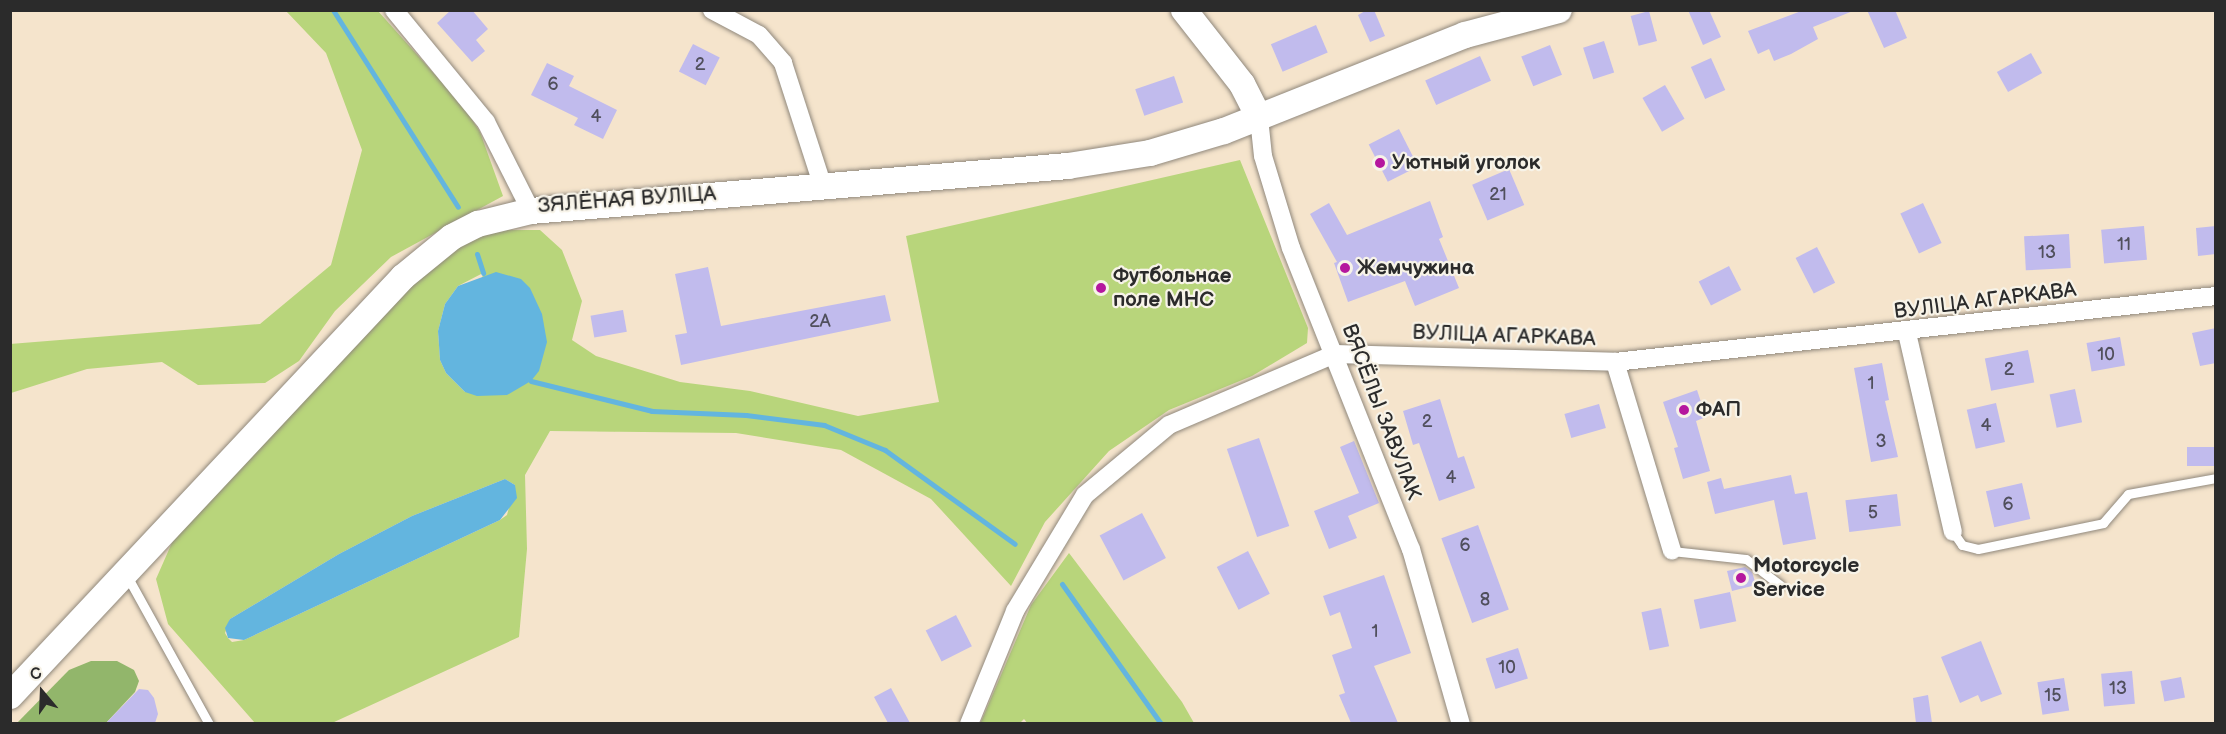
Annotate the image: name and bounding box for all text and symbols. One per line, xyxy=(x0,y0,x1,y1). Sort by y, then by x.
house number: 2 xyxy=(695,54,705,76)
house number: 6 xyxy=(548,74,558,96)
house number: 4 xyxy=(591,106,601,128)
place label: Уютный уголок xyxy=(1392,150,1540,176)
marker: Уютный уголок xyxy=(1373,156,1387,170)
street label: ЗЯЛЁНАЯ ВУЛІЦА xyxy=(537,181,717,219)
house number: 21 xyxy=(1489,184,1507,206)
house number: 11 xyxy=(2117,234,2131,256)
house number: 13 xyxy=(2038,242,2056,264)
place label: Жемчужина xyxy=(1357,255,1474,281)
marker: Жемчужина xyxy=(1338,261,1352,275)
place label: Футбольнае поле МНС xyxy=(1113,263,1231,313)
street label: ВУЛІЦА АГАРКАВА xyxy=(1892,277,2078,325)
marker: Футбольнае поле МНС xyxy=(1094,281,1108,295)
house number: 2А xyxy=(809,311,831,333)
street label: ВУЛІЦА АГАРКАВА xyxy=(1412,320,1596,352)
street label: ВЯСЁЛЫ ЗАВУЛАК xyxy=(1336,321,1426,503)
house number: 10 xyxy=(2097,344,2115,366)
house number: 2 xyxy=(2004,359,2014,381)
house number: 1 xyxy=(1868,373,1874,395)
place label: ФАП xyxy=(1696,397,1741,423)
marker: ФАП xyxy=(1677,403,1691,417)
house number: 2 xyxy=(1422,411,1432,433)
house number: 4 xyxy=(1981,415,1991,437)
house number: 3 xyxy=(1875,431,1887,453)
house number: 4 xyxy=(1446,467,1456,489)
house number: 6 xyxy=(2003,494,2013,516)
house number: 5 xyxy=(1868,502,1878,524)
house number: 6 xyxy=(1460,535,1470,557)
place label: Motorcycle Service xyxy=(1753,553,1859,603)
marker: Motorcycle Service xyxy=(1734,571,1748,585)
house number: 8 xyxy=(1480,589,1490,611)
house number: 1 xyxy=(1372,621,1378,643)
house number: 10 xyxy=(1498,657,1516,679)
north arrow xyxy=(12,662,72,722)
text: С xyxy=(28,664,44,685)
house number: 13 xyxy=(2109,678,2127,700)
house number: 15 xyxy=(2044,685,2062,707)

